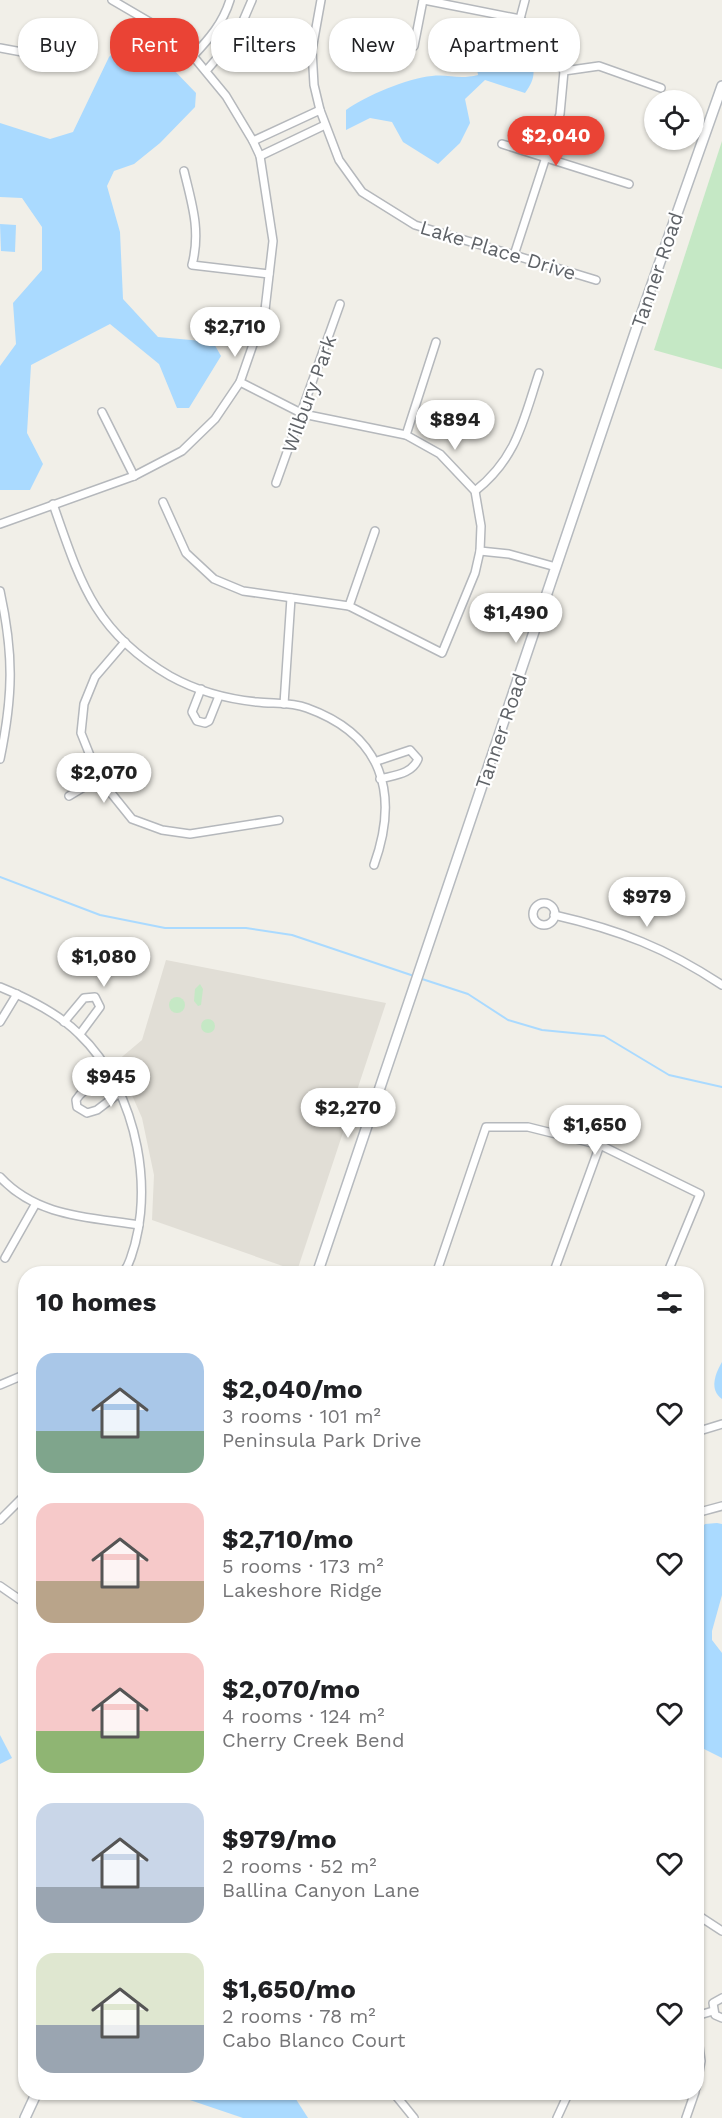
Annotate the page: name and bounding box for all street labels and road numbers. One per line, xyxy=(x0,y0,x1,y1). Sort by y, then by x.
street label: Tanner Road xyxy=(626,209,688,331)
street label: Lake Place Drive xyxy=(417,215,579,285)
street label: Wilbury Park xyxy=(277,332,341,456)
street label: Tanner Road xyxy=(470,670,532,792)

